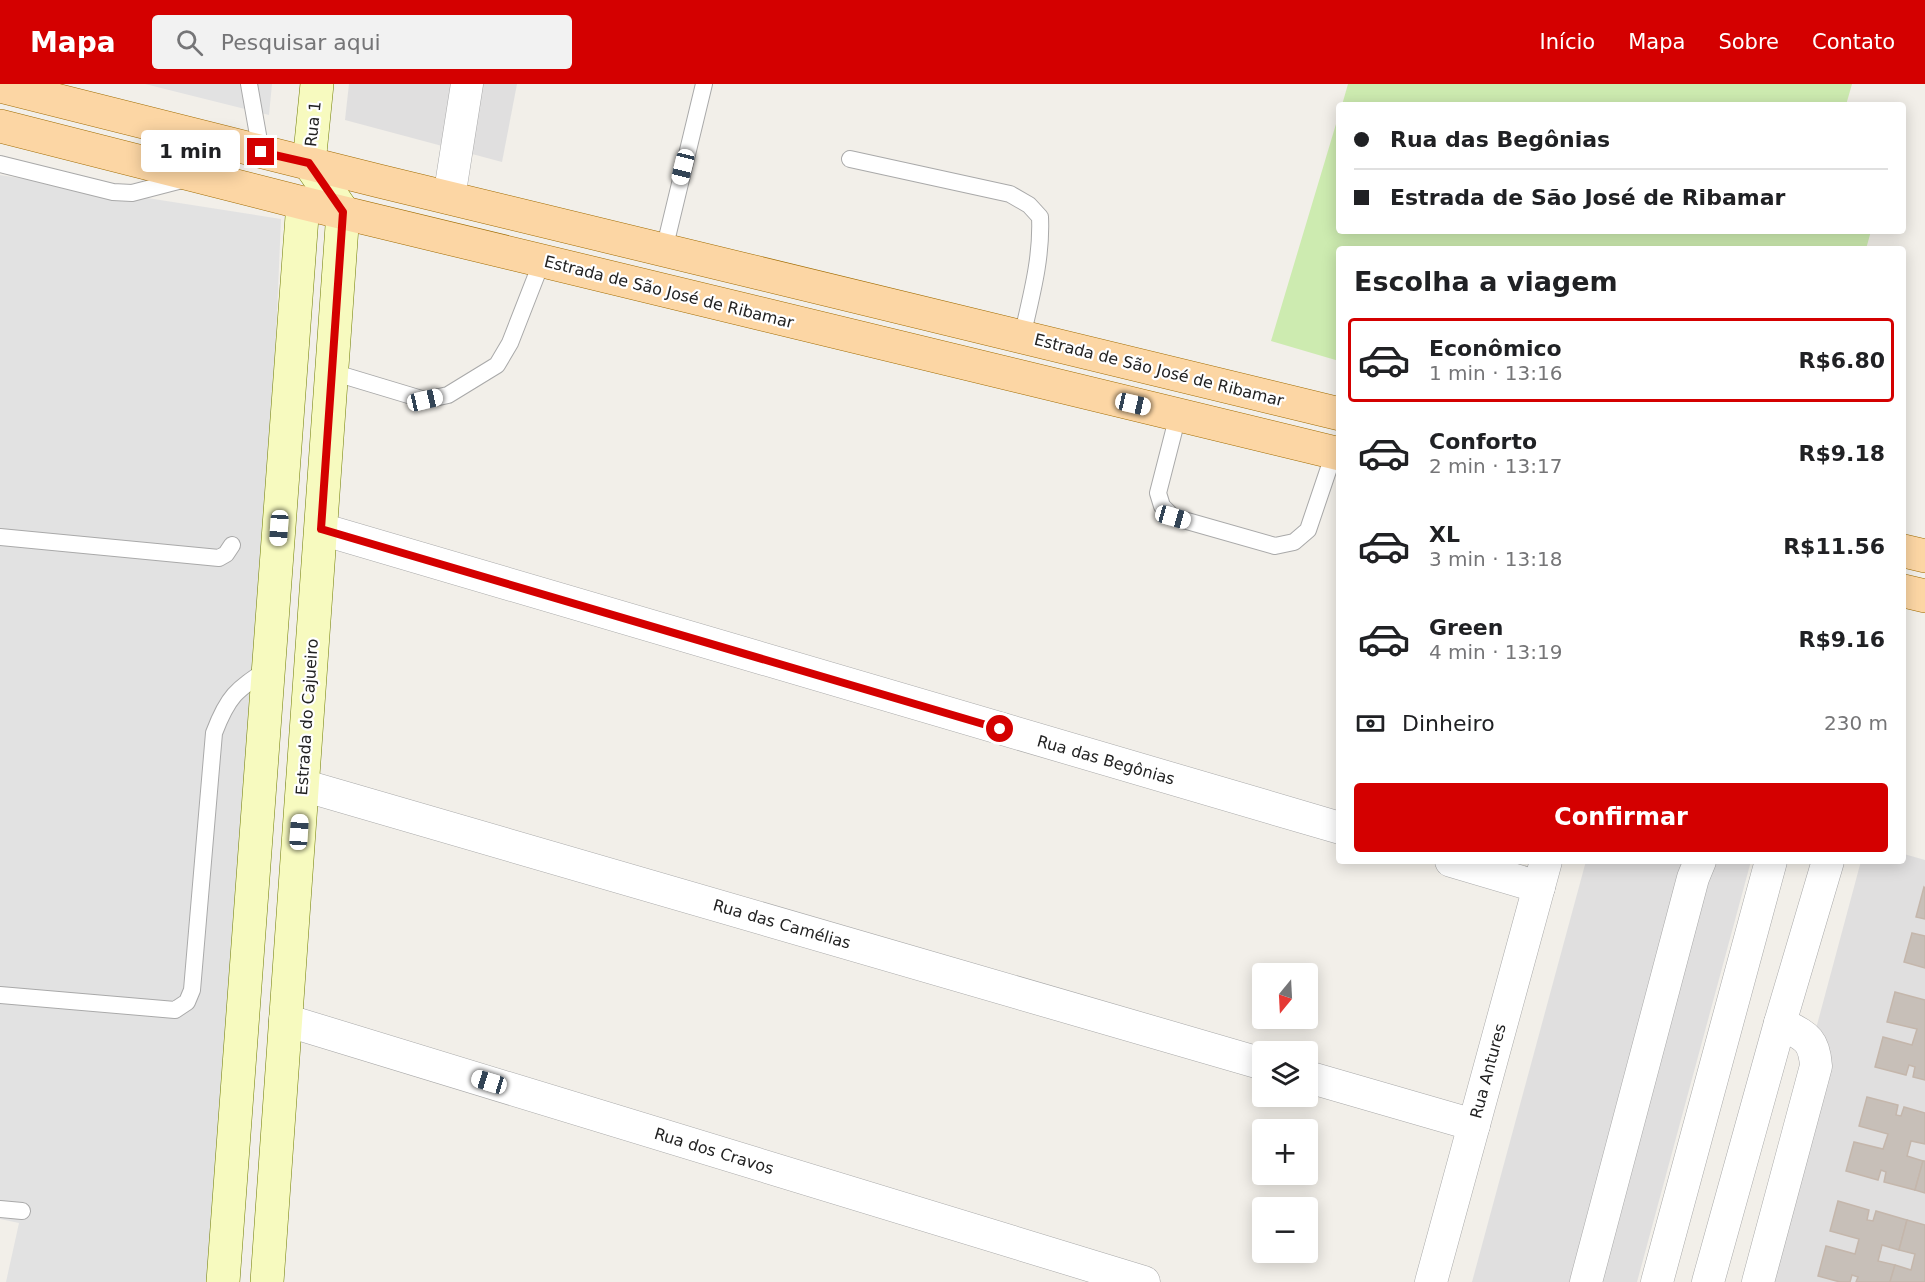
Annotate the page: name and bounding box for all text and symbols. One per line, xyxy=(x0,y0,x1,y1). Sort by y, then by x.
search box xyxy=(152,15,572,69)
text: Mapa xyxy=(30,26,116,59)
icon: search xyxy=(173,26,206,59)
text: Pesquisar aqui xyxy=(221,30,381,55)
text: Início xyxy=(1540,30,1595,54)
text: Mapa xyxy=(1628,30,1685,54)
text: Sobre xyxy=(1718,30,1779,54)
text: Contato xyxy=(1812,30,1895,54)
street label: Rua 1 xyxy=(301,100,325,148)
text: Rua das Begônias xyxy=(1390,127,1610,152)
callout: 1 min xyxy=(141,131,240,173)
route end xyxy=(247,138,274,165)
text: 1 min xyxy=(159,139,222,163)
car xyxy=(670,147,696,187)
text: Estrada de São José de Ribamar xyxy=(1390,185,1785,210)
street label: Estrada de São José de Ribamar xyxy=(542,252,796,332)
text: Escolha a viagem xyxy=(1354,266,1618,297)
street label: Estrada de São José de Ribamar xyxy=(1032,330,1286,410)
icon: car xyxy=(1357,333,1411,387)
text: Econômico xyxy=(1429,336,1562,361)
text: R$6.80 xyxy=(1798,348,1885,373)
text: 1 min · 13:16 xyxy=(1429,361,1563,385)
car xyxy=(405,387,445,413)
car xyxy=(1113,391,1153,417)
icon: car xyxy=(1357,426,1411,480)
text: Conforto xyxy=(1429,429,1537,454)
text: R$9.18 xyxy=(1798,441,1885,466)
text: 2 min · 13:17 xyxy=(1429,454,1563,478)
car xyxy=(1153,503,1193,531)
car xyxy=(269,509,289,547)
icon: car xyxy=(1357,519,1411,573)
text: XL xyxy=(1429,522,1460,547)
text: R$11.56 xyxy=(1783,534,1885,559)
text: 3 min · 13:18 xyxy=(1429,547,1563,571)
icon: car xyxy=(1357,612,1411,666)
text: Green xyxy=(1429,615,1503,640)
text: R$9.16 xyxy=(1798,627,1885,652)
street label: Estrada do Cajueiro xyxy=(292,638,322,796)
text: 4 min · 13:19 xyxy=(1429,640,1563,664)
icon: cash xyxy=(1354,707,1387,740)
text: Dinheiro xyxy=(1402,711,1495,736)
text: 230 m xyxy=(1824,711,1888,735)
route start xyxy=(986,715,1013,742)
street label: Rua das Begônias xyxy=(1035,731,1177,789)
button: Confirmar xyxy=(1354,783,1888,852)
car xyxy=(289,813,309,851)
street label: Rua das Camélias xyxy=(711,895,853,953)
north arrow xyxy=(1252,963,1318,1029)
map controls xyxy=(1252,963,1318,1263)
street label: Rua Antures xyxy=(1466,1022,1510,1120)
button: layers xyxy=(1252,1041,1318,1107)
car xyxy=(469,1068,509,1096)
button: + xyxy=(1252,1119,1318,1185)
street label: Rua dos Cravos xyxy=(652,1124,776,1178)
button: − xyxy=(1252,1197,1318,1263)

